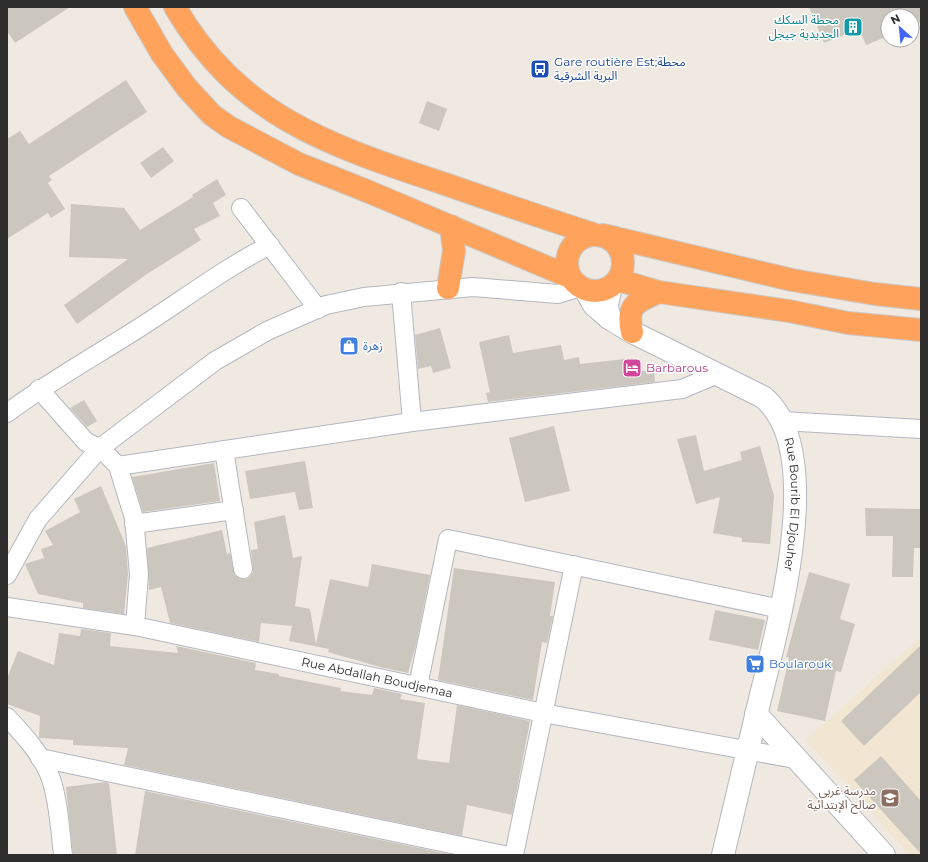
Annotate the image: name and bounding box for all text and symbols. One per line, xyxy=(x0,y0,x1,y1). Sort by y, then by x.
north arrow xyxy=(880,8,920,48)
text: N xyxy=(888,11,903,27)
place label: محطة السكك الحديدية جيجل xyxy=(769,12,839,41)
building icon: محطة السكك الحديدية جيجل xyxy=(842,16,864,38)
place label: Gare routière Est;محطة البرية الشرقية xyxy=(554,54,686,83)
bus stop icon: Gare routière Est;محطة البرية الشرقية xyxy=(529,58,551,80)
shop icon: زهرة xyxy=(338,335,360,357)
place label: زهرة xyxy=(363,338,383,353)
hotel icon: Barbarous xyxy=(621,357,643,379)
place label: Barbarous xyxy=(646,360,708,375)
street label: Rue Bourib El Djouher xyxy=(781,435,803,573)
supermarket icon: Boularouk xyxy=(744,653,766,675)
street label: Rue Abdallah Boudjemaa xyxy=(300,654,454,701)
place label: Boularouk xyxy=(769,656,832,671)
place label: مدرسة غربي صالح الإبتدائية xyxy=(807,783,876,814)
school or university icon: مدرسة غربي صالح الإبتدائية xyxy=(879,787,901,809)

